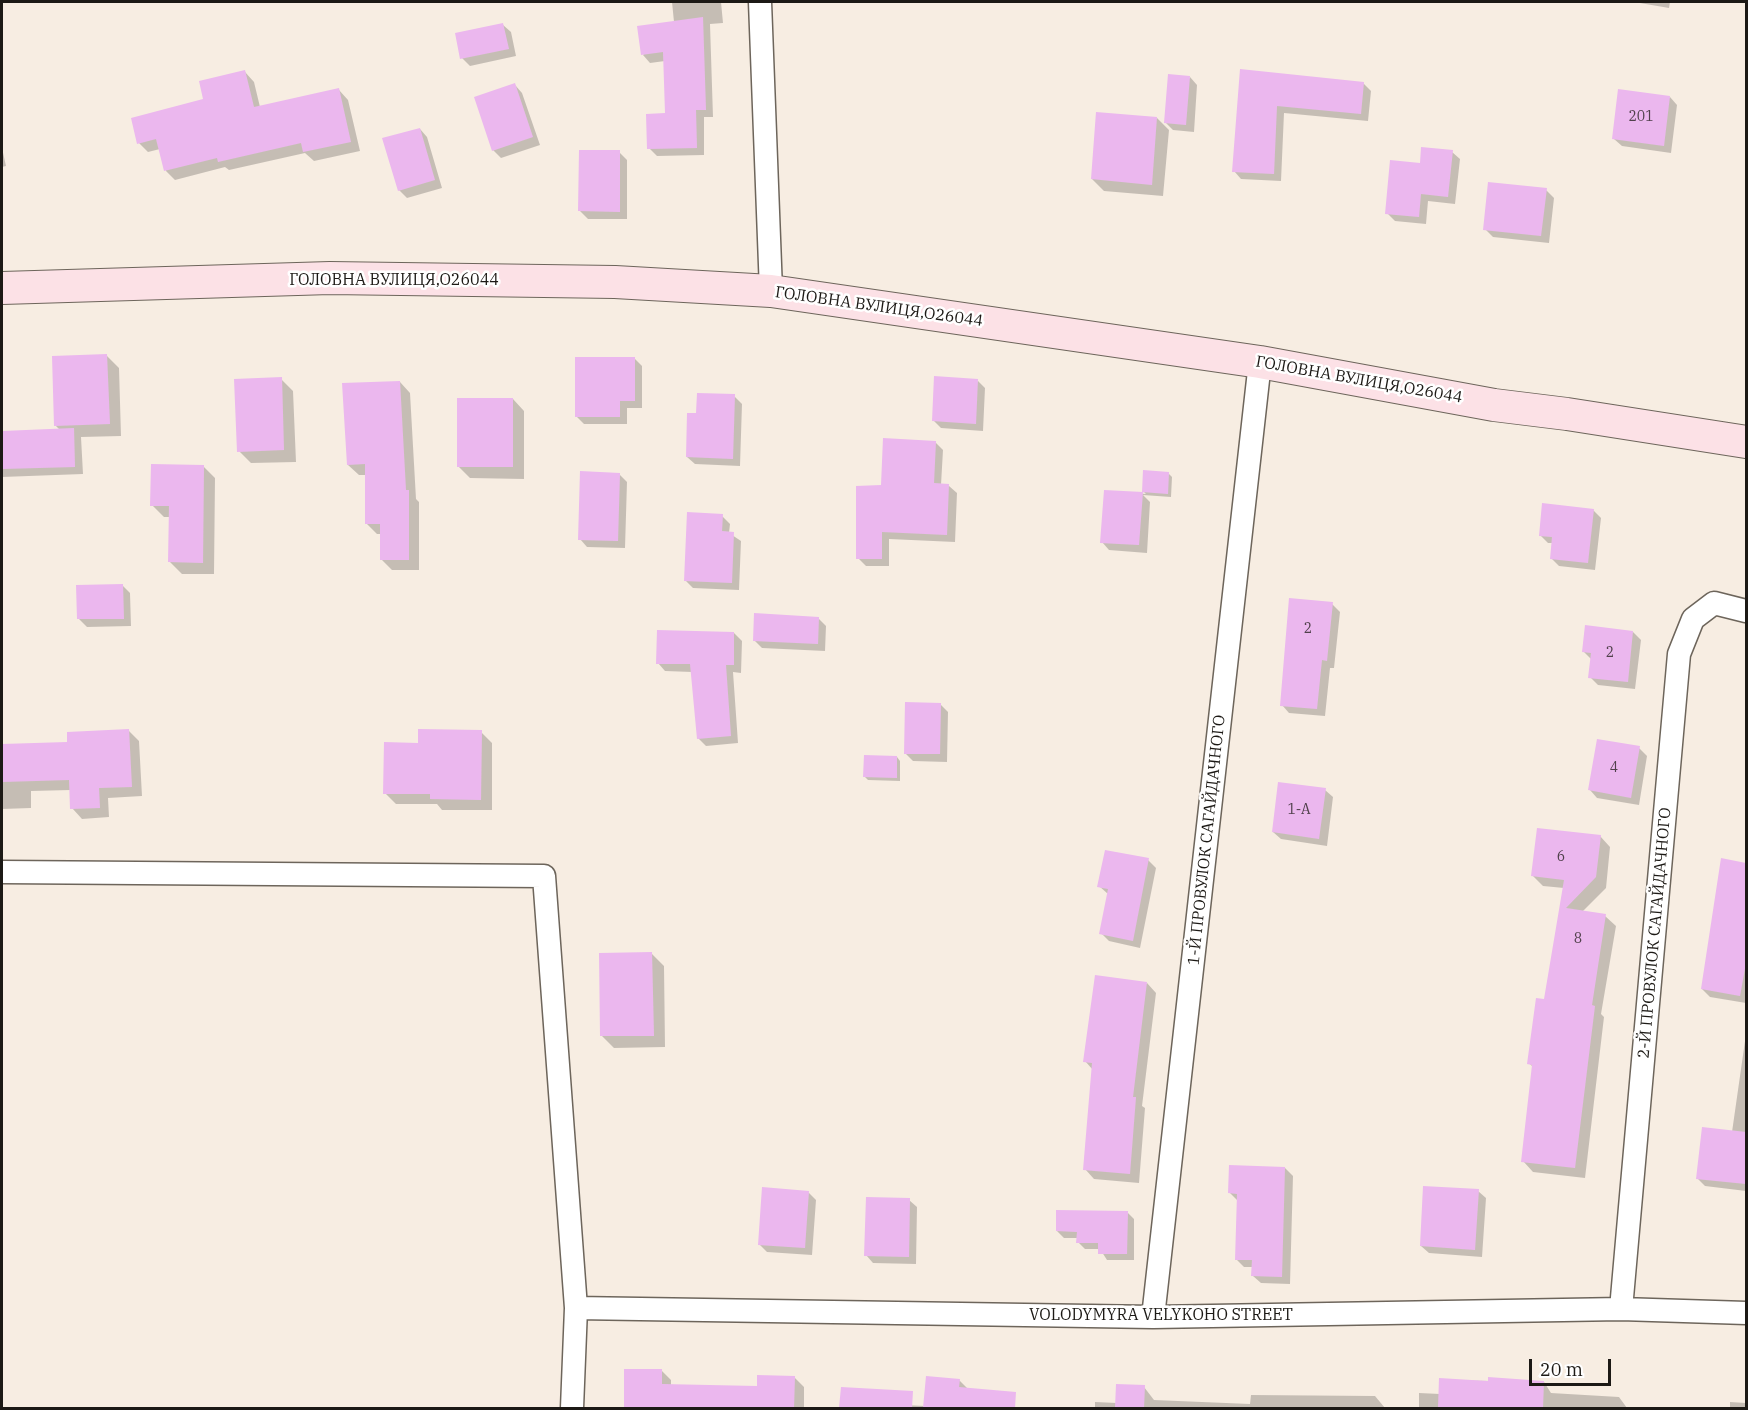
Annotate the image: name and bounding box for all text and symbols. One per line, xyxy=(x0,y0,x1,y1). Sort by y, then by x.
house number: 201 xyxy=(1628,109,1654,125)
street label: ГОЛОВНА ВУЛИЦЯ,О26044 xyxy=(289,270,499,290)
street label: ГОЛОВНА ВУЛИЦЯ,О26044 xyxy=(774,283,984,331)
street label: ГОЛОВНА ВУЛИЦЯ,О26044 xyxy=(1254,352,1464,408)
house number: 2 xyxy=(1304,621,1312,637)
house number: 2 xyxy=(1606,645,1614,661)
street label: 1-Й ПРОВУЛОК САГАЙДАЧНОГО xyxy=(1184,714,1230,966)
house number: 4 xyxy=(1610,760,1618,776)
house number: 1-А xyxy=(1287,802,1311,818)
street label: 2-Й ПРОВУЛОК САГАЙДАЧНОГО xyxy=(1634,807,1676,1059)
house number: 6 xyxy=(1557,849,1565,865)
house number: 8 xyxy=(1574,931,1582,947)
street label: VOLODYMYRA VELYKOHO STREET xyxy=(1029,1305,1293,1325)
scale bar xyxy=(1532,1347,1614,1385)
text: 20 m xyxy=(1540,1358,1583,1381)

